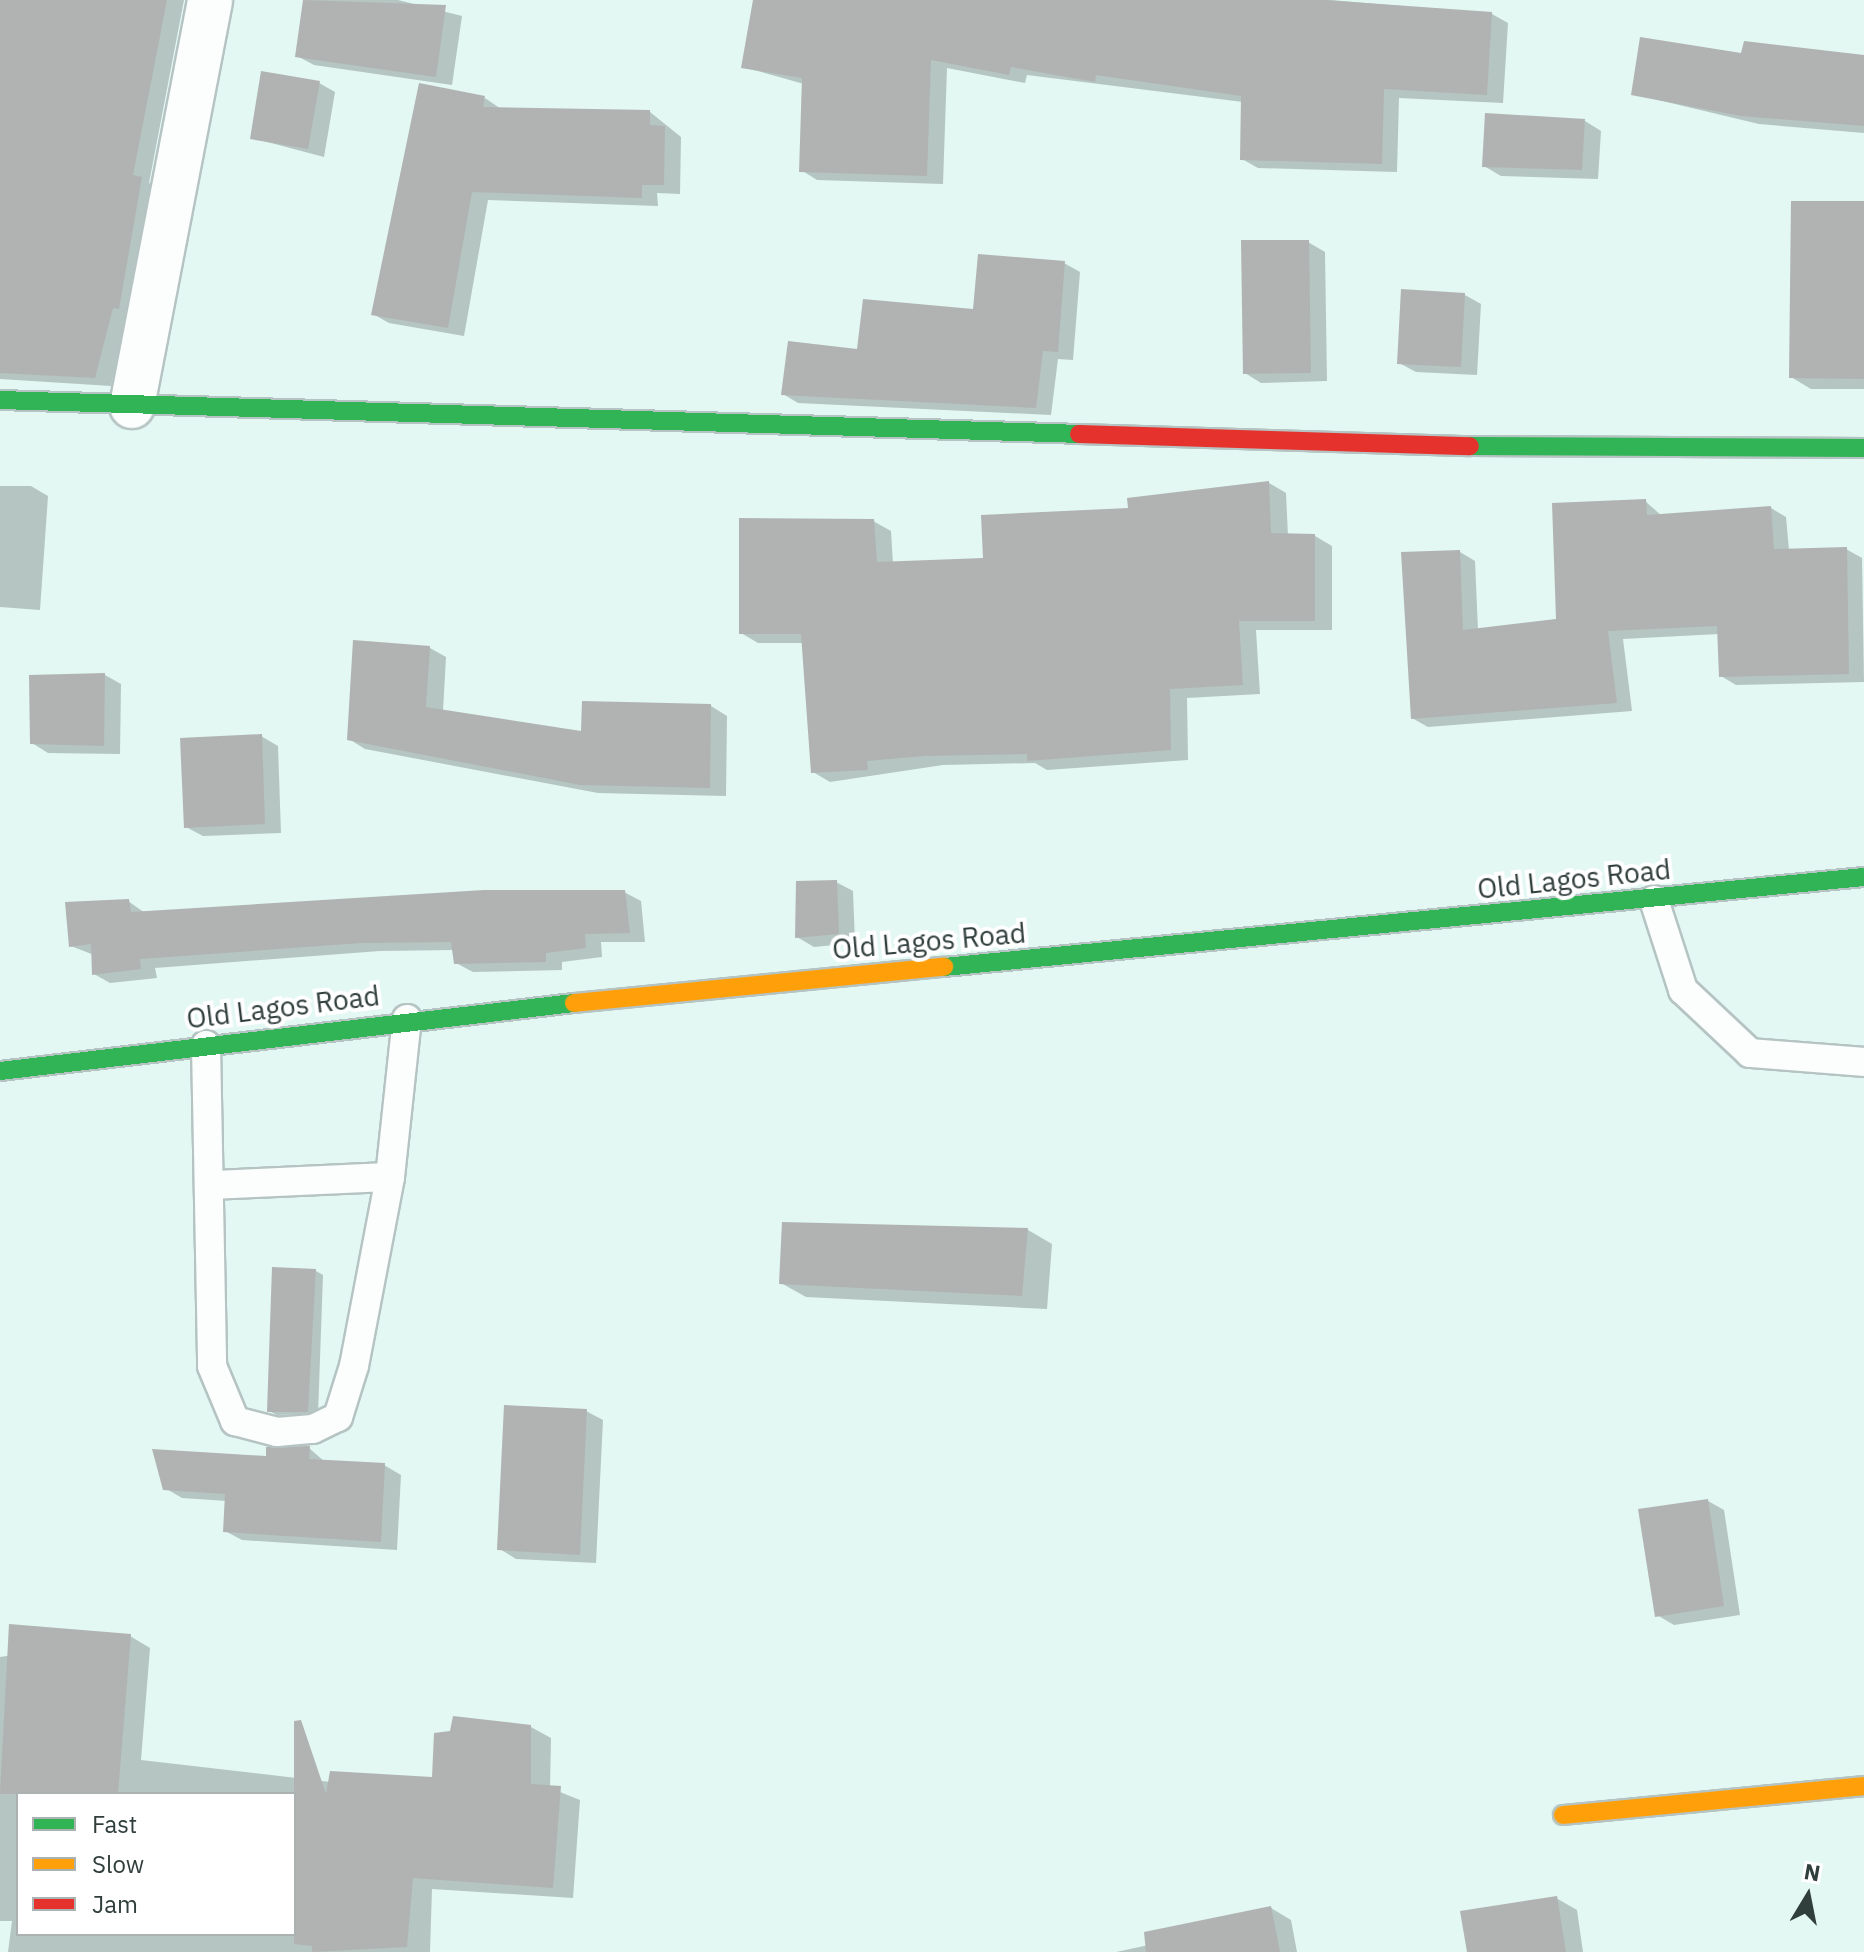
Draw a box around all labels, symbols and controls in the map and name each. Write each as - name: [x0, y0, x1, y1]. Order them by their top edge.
- street label: Old Lagos Road: [1476, 852, 1672, 906]
- street label: Old Lagos Road: [831, 916, 1027, 966]
- street label: Old Lagos Road: [185, 978, 381, 1036]
- legend: [16, 1792, 296, 1936]
- text: Fast: [92, 1808, 137, 1840]
- text: Slow: [92, 1848, 144, 1880]
- north arrow: [1768, 1856, 1848, 1936]
- text: N: [1802, 1856, 1823, 1888]
- text: Jam: [92, 1888, 138, 1920]

